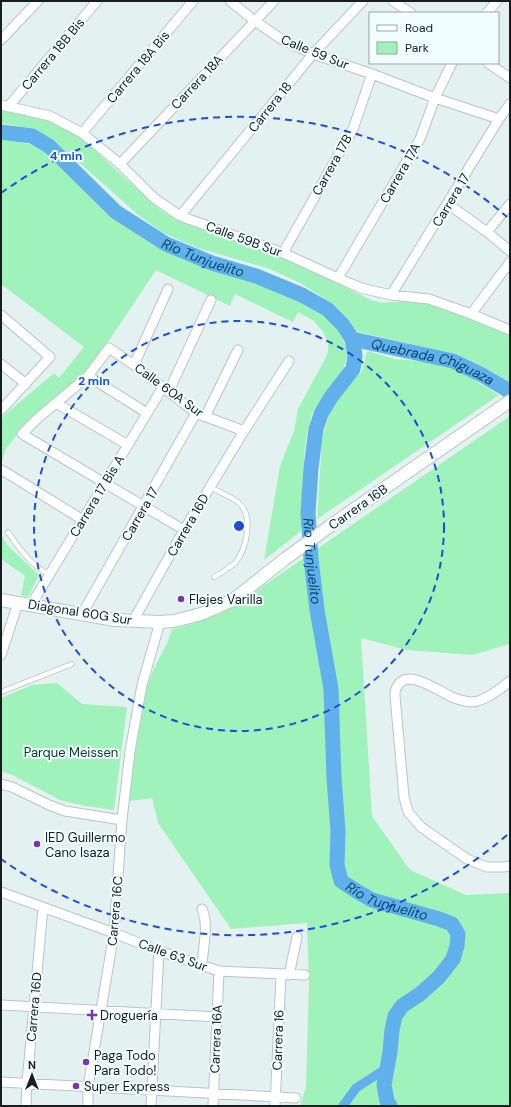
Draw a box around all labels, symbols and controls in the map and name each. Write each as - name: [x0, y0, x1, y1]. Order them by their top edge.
- legend: [369, 12, 499, 64]
- street label: Carrera 18B Bis: [18, 14, 88, 94]
- text: Road: [405, 20, 433, 36]
- street label: Carrera 18A Bis: [103, 27, 173, 107]
- street label: Calle 59 Sur: [278, 31, 352, 73]
- text: Park: [405, 40, 429, 56]
- street label: Carrera 18A: [167, 51, 227, 113]
- street label: Carrera 18: [244, 78, 296, 136]
- street label: Carrera 17B: [308, 131, 356, 199]
- street label: Carrera 17A: [376, 139, 424, 206]
- text: 4 min: [50, 148, 82, 164]
- street label: Carrera 17: [428, 170, 474, 230]
- street label: Calle 59B Sur: [204, 217, 285, 261]
- water label: Río Tunjuelito: [159, 234, 246, 281]
- water label: Quebrada Chiguaza: [369, 334, 498, 389]
- street label: Calle 60A Sur: [131, 359, 207, 421]
- text: 2 min: [78, 373, 110, 389]
- street label: Carrera 17 Bis A: [66, 452, 128, 540]
- street label: Carrera 16B: [325, 480, 391, 534]
- street label: Carrera 17: [118, 484, 162, 544]
- street label: Carrera 16D: [163, 491, 213, 559]
- water label: Río Tunjuelito: [299, 517, 325, 605]
- centre of rings: [232, 519, 246, 533]
- place label: Flejes Varilla: [189, 591, 263, 608]
- marker: Flejes Varilla: [176, 594, 186, 604]
- street label: Diagonal 60G Sur: [27, 595, 133, 629]
- park label: Parque Meissen: [24, 744, 118, 761]
- place label: IED Guillermo Cano Isaza: [45, 829, 126, 861]
- marker: IED Guillermo Cano Isaza: [32, 839, 42, 849]
- street label: Carrera 16C: [103, 875, 127, 947]
- water label: Río Tunjuelito: [342, 878, 430, 924]
- street label: Calle 63 Sur: [136, 935, 210, 975]
- street label: Carrera 16D: [22, 972, 46, 1042]
- street label: Carrera 16A: [206, 1004, 226, 1074]
- place label: Droguería: [100, 1007, 158, 1024]
- street label: Carrera 16: [268, 1009, 288, 1071]
- marker: Droguería: [87, 1010, 97, 1020]
- place label: Paga Todo Para Todo!: [94, 1047, 157, 1079]
- north arrow: [12, 1055, 52, 1095]
- marker: Paga Todo Para Todo!: [81, 1057, 91, 1067]
- text: N: [28, 1058, 36, 1072]
- place label: Super Express: [84, 1078, 170, 1095]
- marker: Super Express: [71, 1081, 81, 1091]

